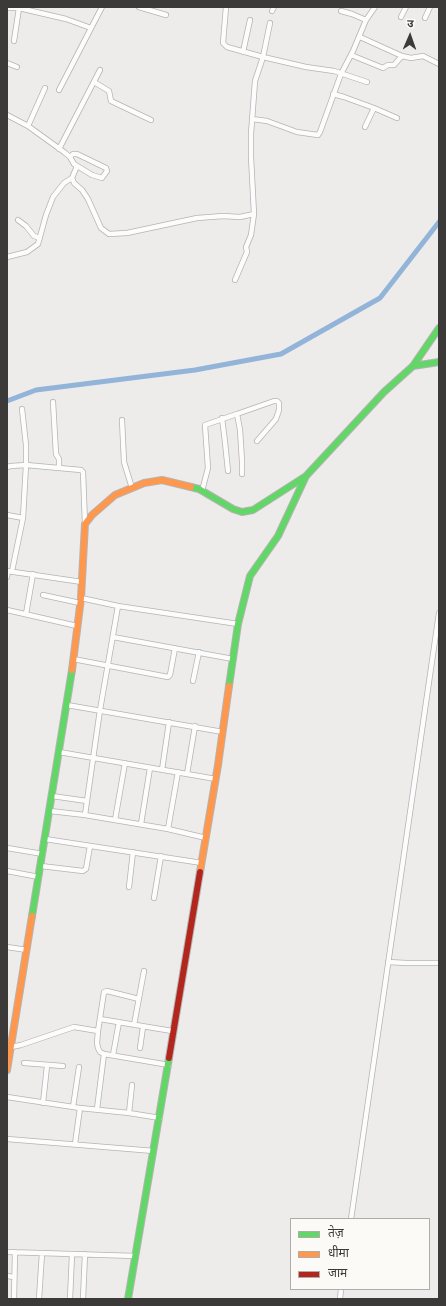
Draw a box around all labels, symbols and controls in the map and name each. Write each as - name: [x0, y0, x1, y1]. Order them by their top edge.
- north arrow: [390, 16, 430, 56]
- text: उ: [407, 17, 414, 30]
- legend: [290, 1218, 430, 1290]
- text: तेज़: [328, 1226, 344, 1240]
- text: धीमा: [328, 1246, 349, 1260]
- text: जाम: [328, 1266, 347, 1280]

